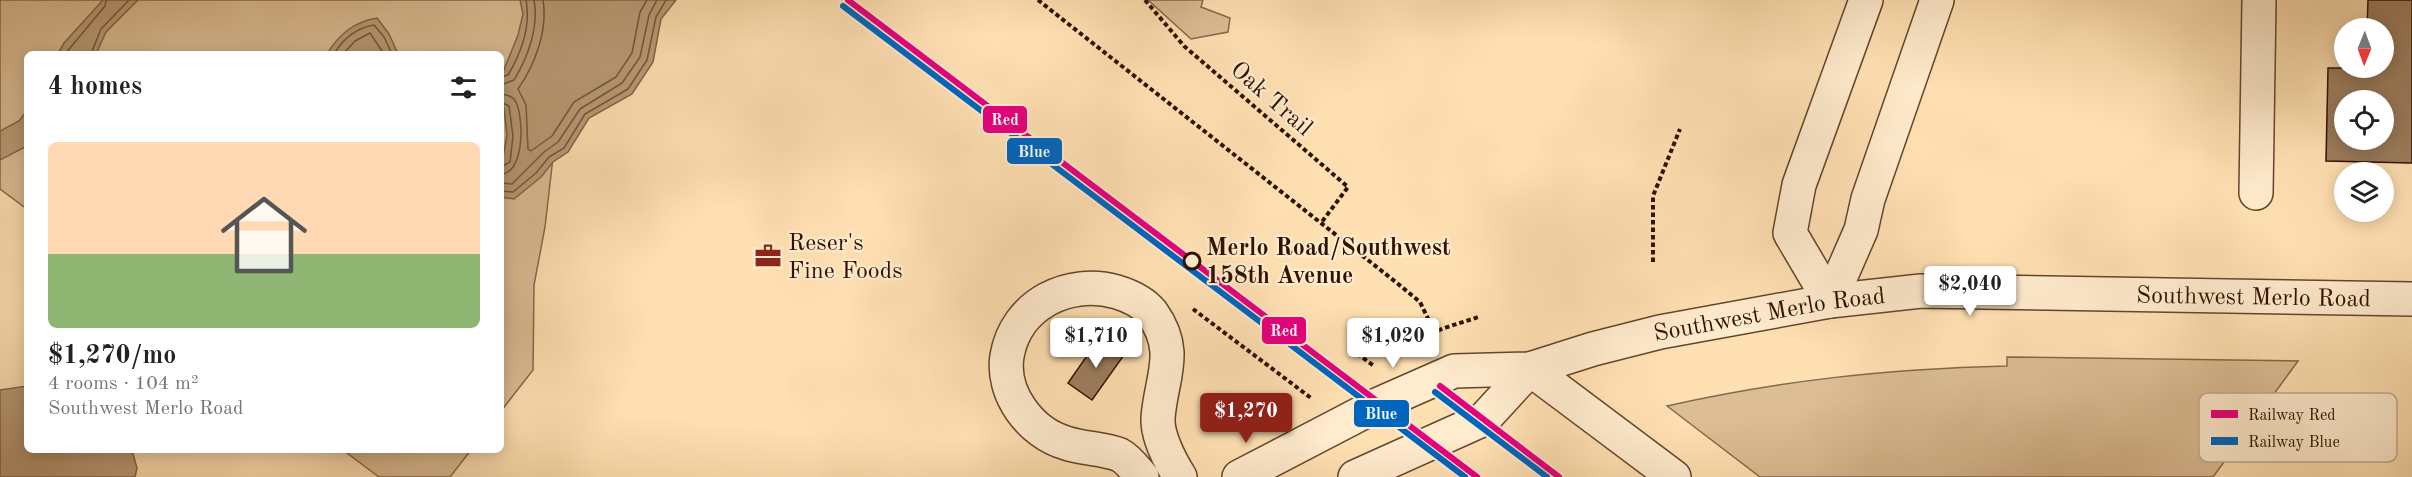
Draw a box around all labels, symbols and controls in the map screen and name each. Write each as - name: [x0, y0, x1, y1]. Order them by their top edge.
- north arrow: [2334, 18, 2394, 78]
- map controls: [2334, 18, 2394, 222]
- street label: Oak Trail: [1225, 58, 1316, 141]
- icon: filters: [447, 71, 480, 104]
- text: 4 homes: [48, 74, 142, 100]
- button: locate: [2334, 90, 2394, 150]
- line badge: Red: [982, 105, 1028, 134]
- text: Red: [991, 113, 1019, 129]
- line badge: Blue: [1006, 137, 1063, 165]
- text: Blue: [1018, 145, 1050, 161]
- button: layers: [2334, 162, 2394, 222]
- icon: home: [210, 181, 318, 289]
- place label: Reser's Fine Foods: [788, 232, 903, 284]
- place label: Merlo Road/Southwest 158th Avenue: [1206, 237, 1451, 289]
- office icon: Reser's Fine Foods: [753, 241, 783, 271]
- marker: Merlo Road/Southwest 158th Avenue: [1183, 252, 1201, 270]
- pin: $2,040: [1921, 266, 2019, 317]
- text: $2,040: [1938, 275, 2002, 295]
- street label: Southwest Merlo Road: [1652, 285, 1887, 347]
- street label: Southwest Merlo Road: [2136, 285, 2371, 312]
- line badge: Red: [1261, 316, 1307, 345]
- pin: $1,710: [1047, 318, 1145, 369]
- pin: $1,020: [1344, 318, 1442, 369]
- text: Red: [1270, 324, 1298, 340]
- text: $1,710: [1064, 327, 1128, 347]
- text: $1,020: [1361, 327, 1425, 347]
- text: $1,270/mo: [48, 343, 176, 369]
- text: 4 rooms · 104 m²: [48, 374, 198, 394]
- pin: $1,270: [1197, 393, 1295, 444]
- legend: [2199, 393, 2397, 462]
- text: Southwest Merlo Road: [48, 399, 244, 419]
- line badge: Blue: [1353, 399, 1410, 428]
- text: $1,270: [1214, 402, 1278, 422]
- text: Blue: [1365, 407, 1397, 423]
- text: Railway Red: [2248, 408, 2336, 424]
- text: Railway Blue: [2248, 435, 2340, 451]

